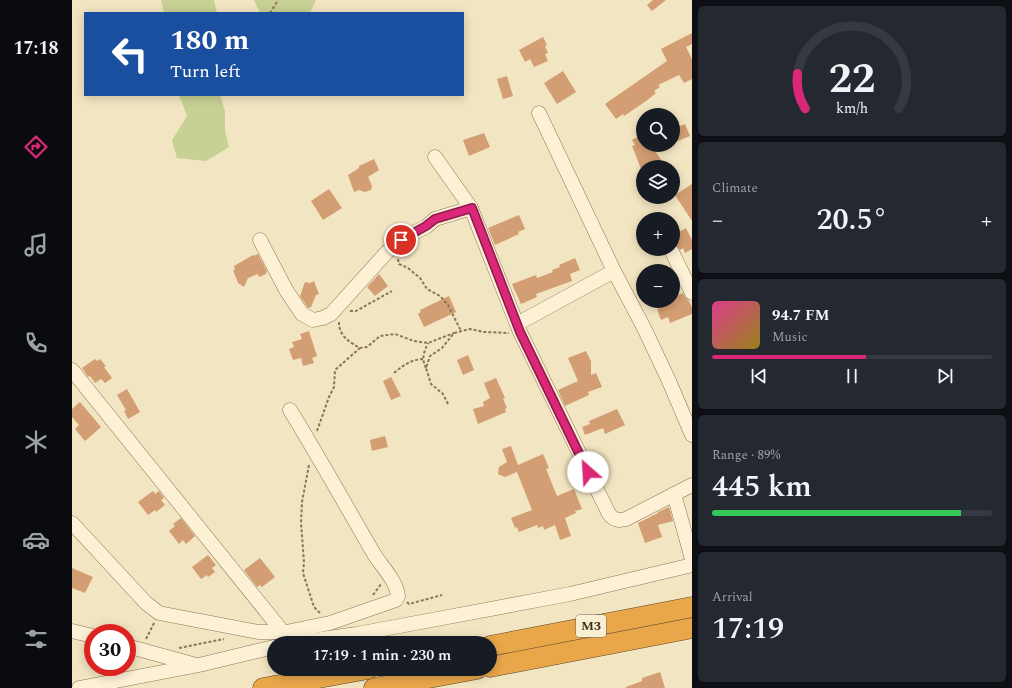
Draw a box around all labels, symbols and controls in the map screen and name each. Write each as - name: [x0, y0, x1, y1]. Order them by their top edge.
- text: 180 m: [170, 19, 249, 62]
- icon: left: [104, 28, 156, 80]
- text: 17:18: [13, 35, 59, 62]
- text: 22: [829, 48, 875, 111]
- text: Turn left: [170, 58, 241, 85]
- text: km/h: [836, 98, 868, 120]
- map controls: [636, 108, 680, 308]
- button: search: [636, 108, 680, 152]
- icon: directions: [22, 133, 50, 161]
- button: layers: [636, 160, 680, 204]
- text: Climate: [712, 178, 758, 198]
- text: 20.5°: [816, 197, 888, 243]
- text: −: [712, 204, 723, 237]
- text: +: [981, 204, 992, 237]
- button: +: [636, 212, 680, 256]
- pin: [384, 223, 418, 257]
- icon: arrive: [390, 229, 412, 251]
- icon: music: [22, 231, 50, 259]
- button: −: [636, 264, 680, 308]
- text: 94.7 FM: [772, 304, 829, 327]
- text: Music: [772, 327, 808, 347]
- icon: phone: [22, 329, 50, 357]
- icon: previous: [748, 365, 770, 387]
- icon: pause: [841, 365, 863, 387]
- icon: next: [934, 365, 956, 387]
- icon: climate: [22, 428, 50, 456]
- text: Range · 89%: [712, 445, 780, 465]
- position arrow: [567, 451, 609, 493]
- text: 445 km: [712, 464, 812, 510]
- icon: car: [22, 526, 50, 554]
- text: Arrival: [712, 587, 753, 607]
- text: 17:19: [712, 606, 784, 652]
- road number: M3: [576, 615, 606, 637]
- speed limit sign: 30: [84, 624, 136, 676]
- icon: filters: [22, 625, 50, 653]
- text: 17:19 · 1 min · 230 m: [313, 644, 451, 667]

